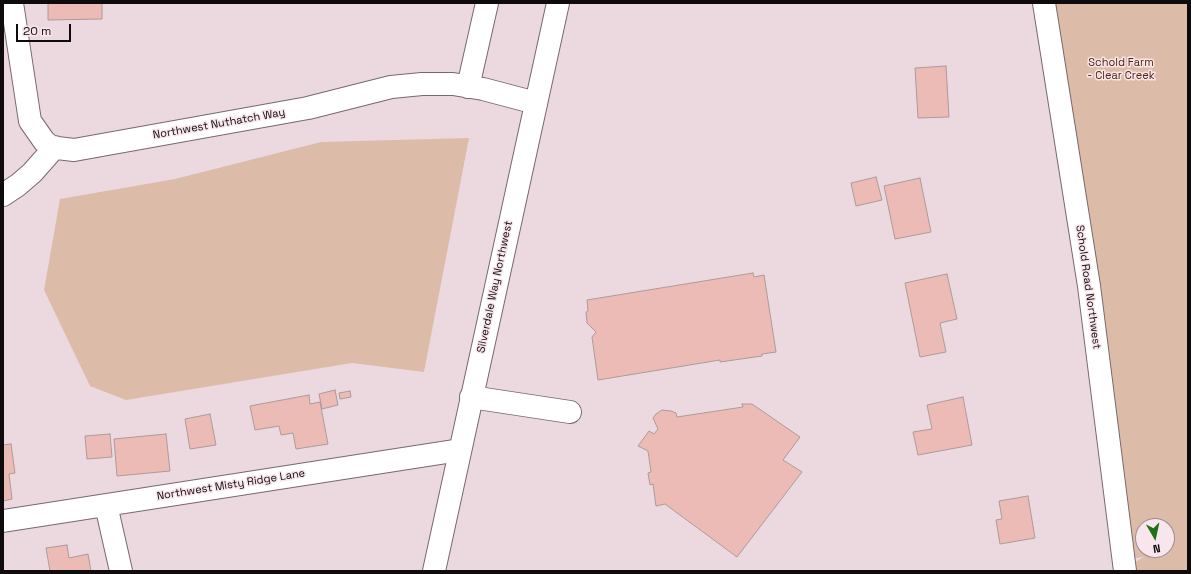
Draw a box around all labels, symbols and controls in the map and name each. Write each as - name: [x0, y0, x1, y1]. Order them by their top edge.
- scale bar: [18, 16, 73, 42]
- text: 20 m: [23, 23, 51, 39]
- park label: Schold Farm - Clear Creek: [1087, 56, 1155, 82]
- street label: Northwest Nuthatch Way: [152, 106, 286, 142]
- street label: Silverdale Way Northwest: [475, 220, 515, 354]
- street label: Schold Road Northwest: [1073, 224, 1103, 350]
- street label: Northwest Misty Ridge Lane: [156, 467, 306, 503]
- north arrow: [1135, 518, 1175, 558]
- text: N: [1152, 541, 1161, 556]

